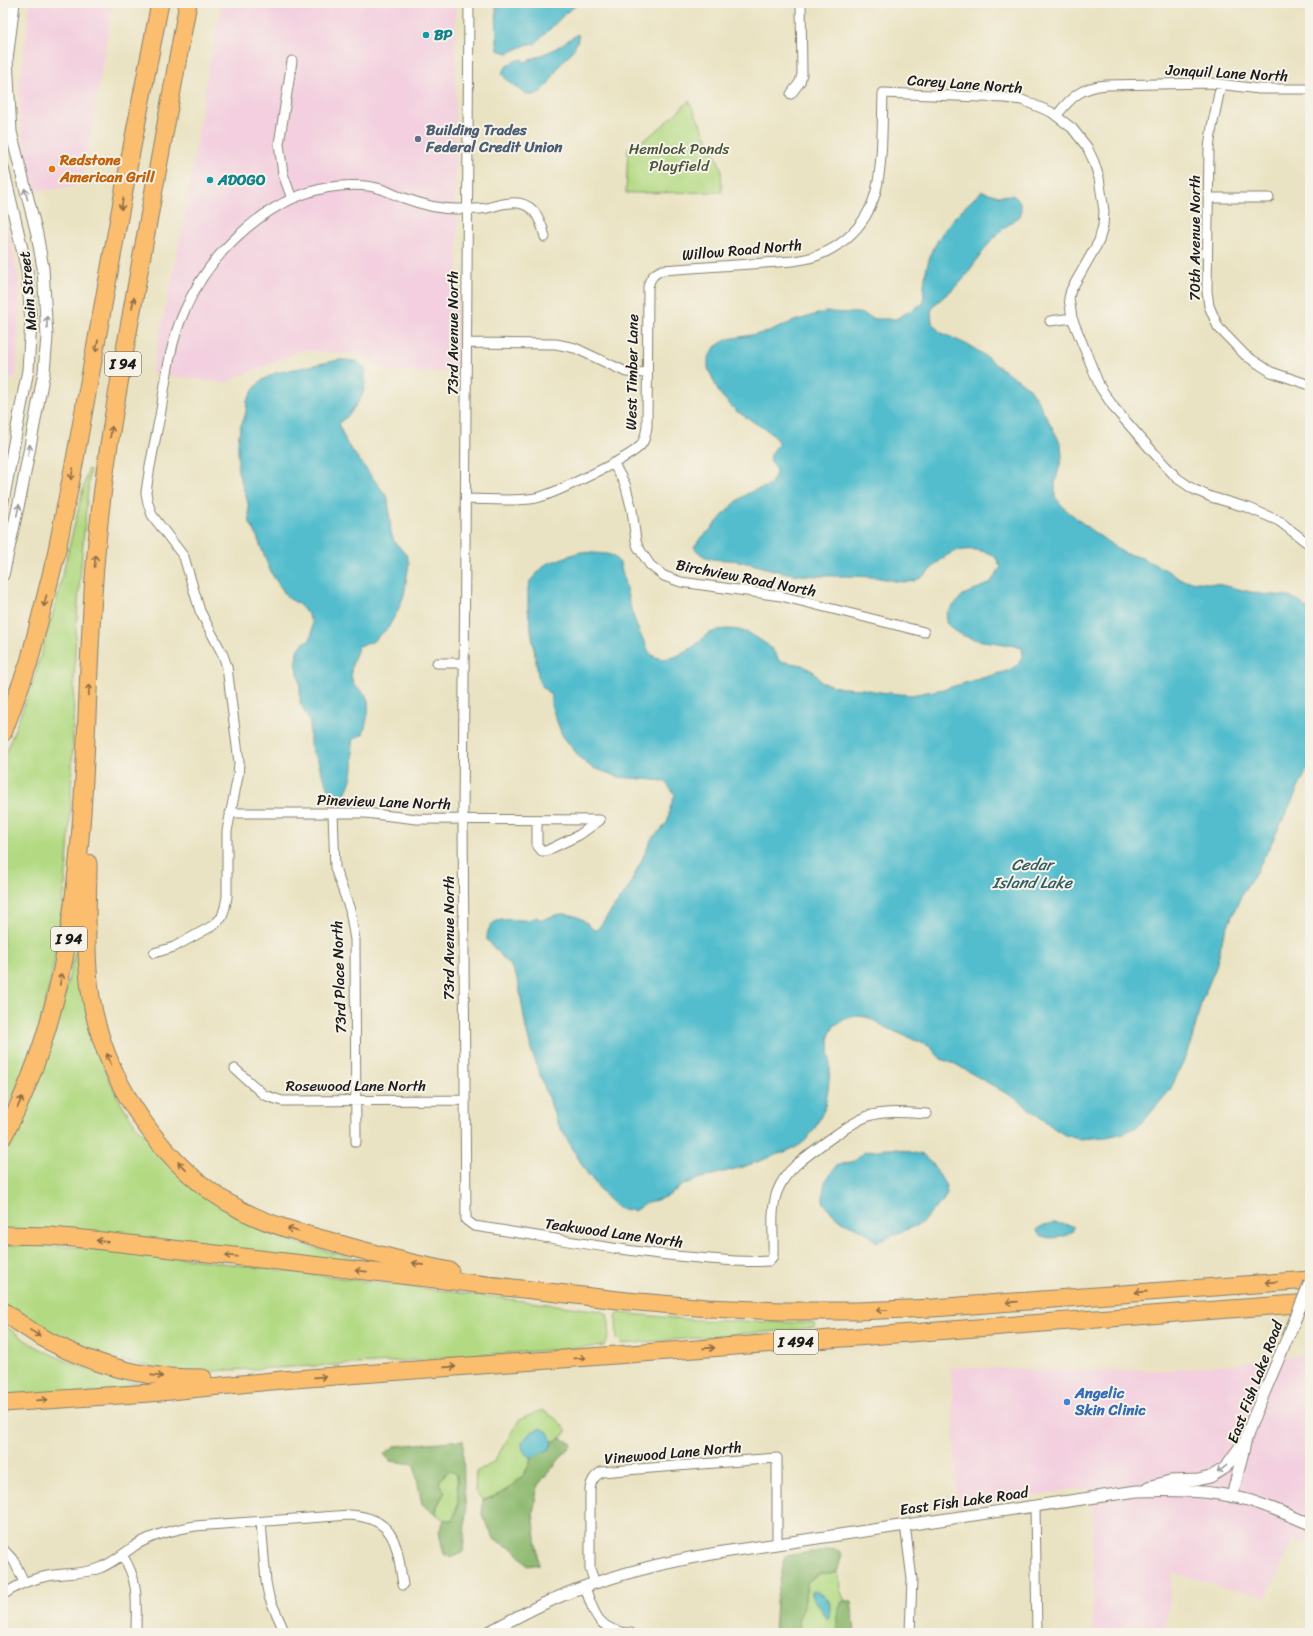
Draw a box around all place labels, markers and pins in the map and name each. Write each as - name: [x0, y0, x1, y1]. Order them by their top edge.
- place label: BP: [434, 22, 452, 48]
- marker: BP: [421, 30, 431, 40]
- place label: Building Trades Federal Credit Union: [425, 117, 563, 160]
- marker: Building Trades Federal Credit Union: [413, 134, 423, 144]
- place label: Redstone American Grill: [59, 147, 155, 190]
- marker: Redstone American Grill: [47, 164, 57, 174]
- place label: ADOGO: [217, 167, 266, 193]
- marker: ADOGO: [205, 175, 215, 185]
- place label: Angelic Skin Clinic: [1074, 1380, 1147, 1423]
- marker: Angelic Skin Clinic: [1062, 1397, 1072, 1407]

